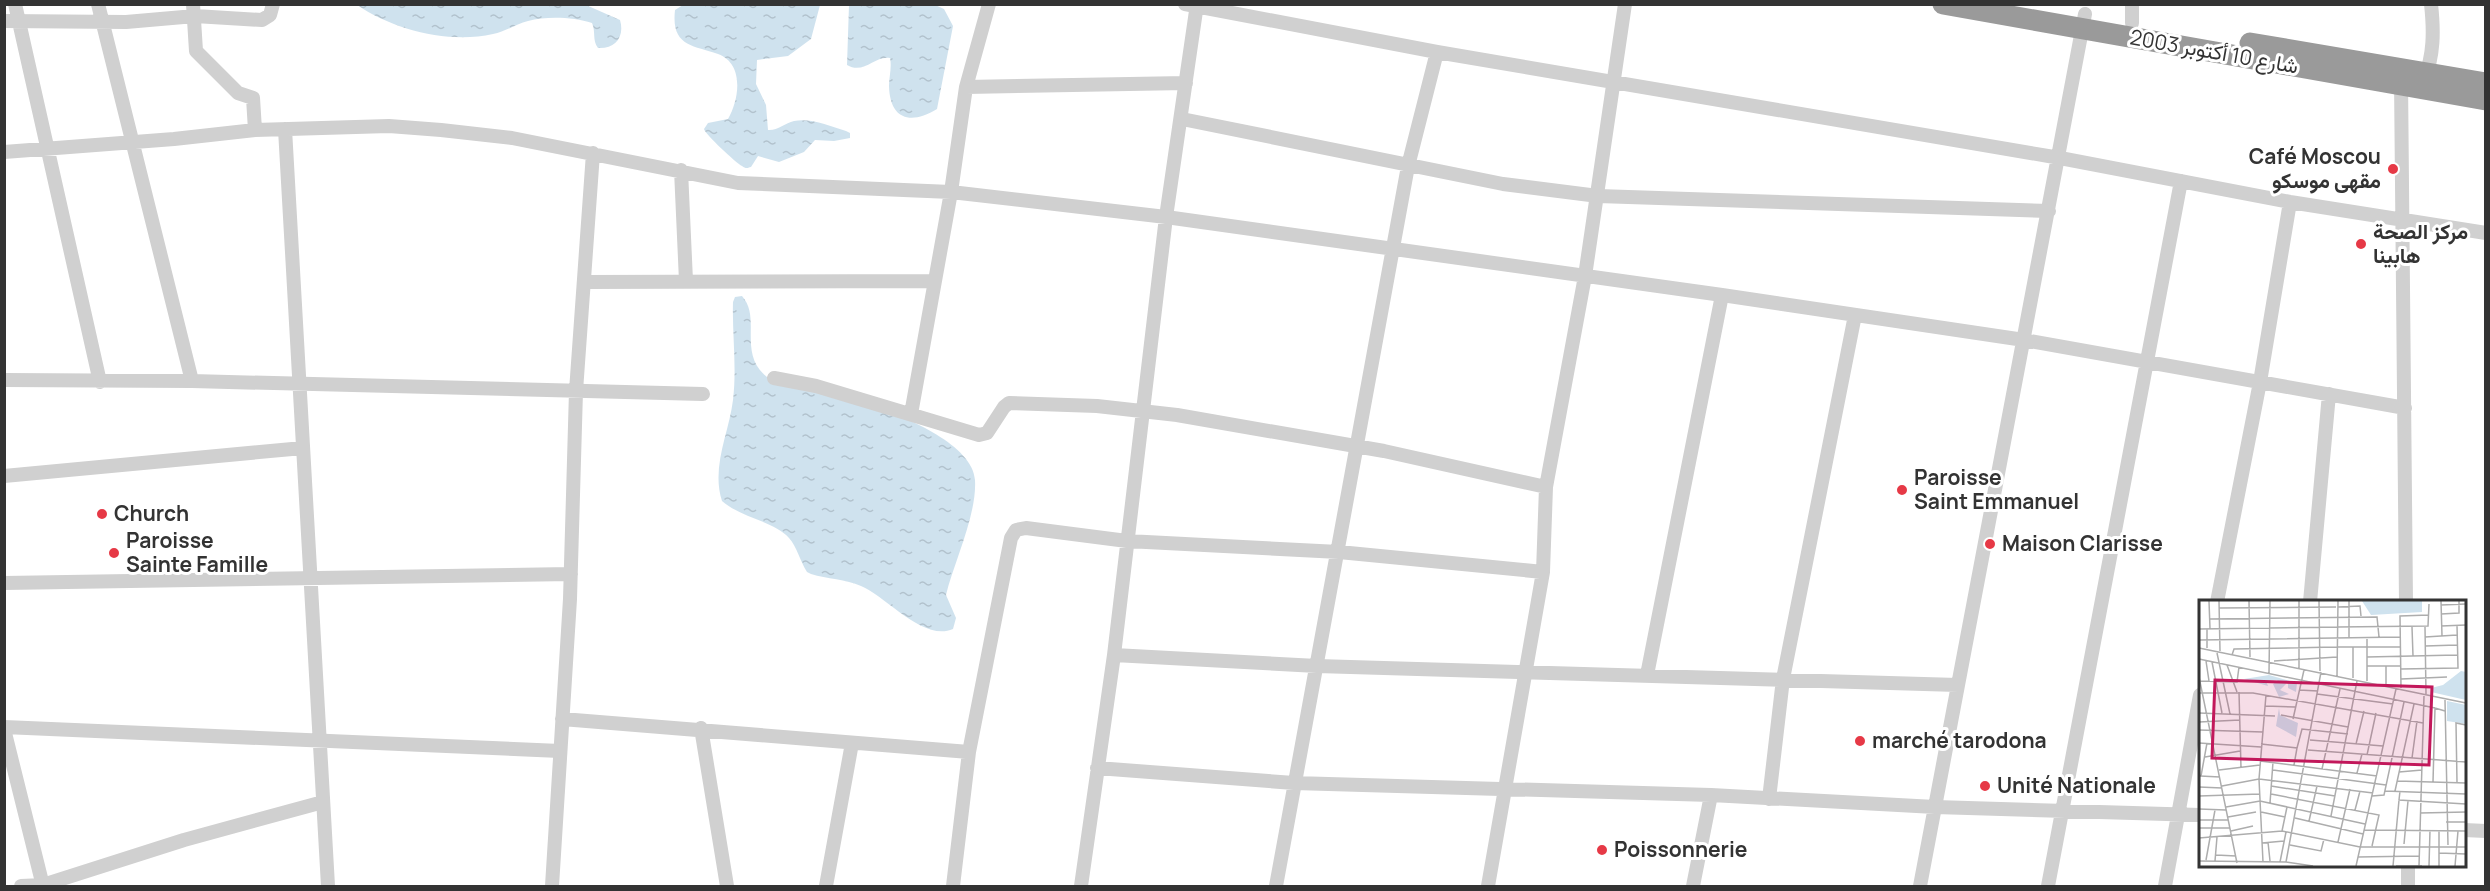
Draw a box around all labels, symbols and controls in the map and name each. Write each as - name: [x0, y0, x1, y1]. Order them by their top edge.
- street label: شارع 10 أكتوبر 2003: [2128, 22, 2301, 81]
- place label: Café Moscou مقهى موسكو: [2249, 142, 2381, 194]
- marker: Café Moscou مقهى موسكو: [2386, 162, 2400, 176]
- place label: مركز الصحة هابينا: [2373, 217, 2468, 269]
- marker: مركز الصحة هابينا: [2354, 237, 2368, 251]
- place label: Paroisse Saint Emmanuel: [1914, 463, 2079, 515]
- marker: Paroisse Saint Emmanuel: [1895, 483, 1909, 497]
- place label: Church: [114, 499, 189, 527]
- marker: Church: [95, 507, 109, 521]
- place label: Paroisse Sainte Famille: [126, 526, 268, 578]
- place label: Maison Clarisse: [2002, 529, 2163, 557]
- marker: Maison Clarisse: [1983, 537, 1997, 551]
- marker: Paroisse Sainte Famille: [107, 546, 121, 560]
- inset map: [2199, 600, 2466, 867]
- place label: marché tarodona: [1872, 726, 2047, 754]
- marker: marché tarodona: [1853, 734, 1867, 748]
- place label: Unité Nationale: [1997, 771, 2156, 799]
- marker: Unité Nationale: [1978, 779, 1992, 793]
- place label: Poissonnerie: [1614, 835, 1747, 863]
- marker: Poissonnerie: [1595, 843, 1609, 857]

